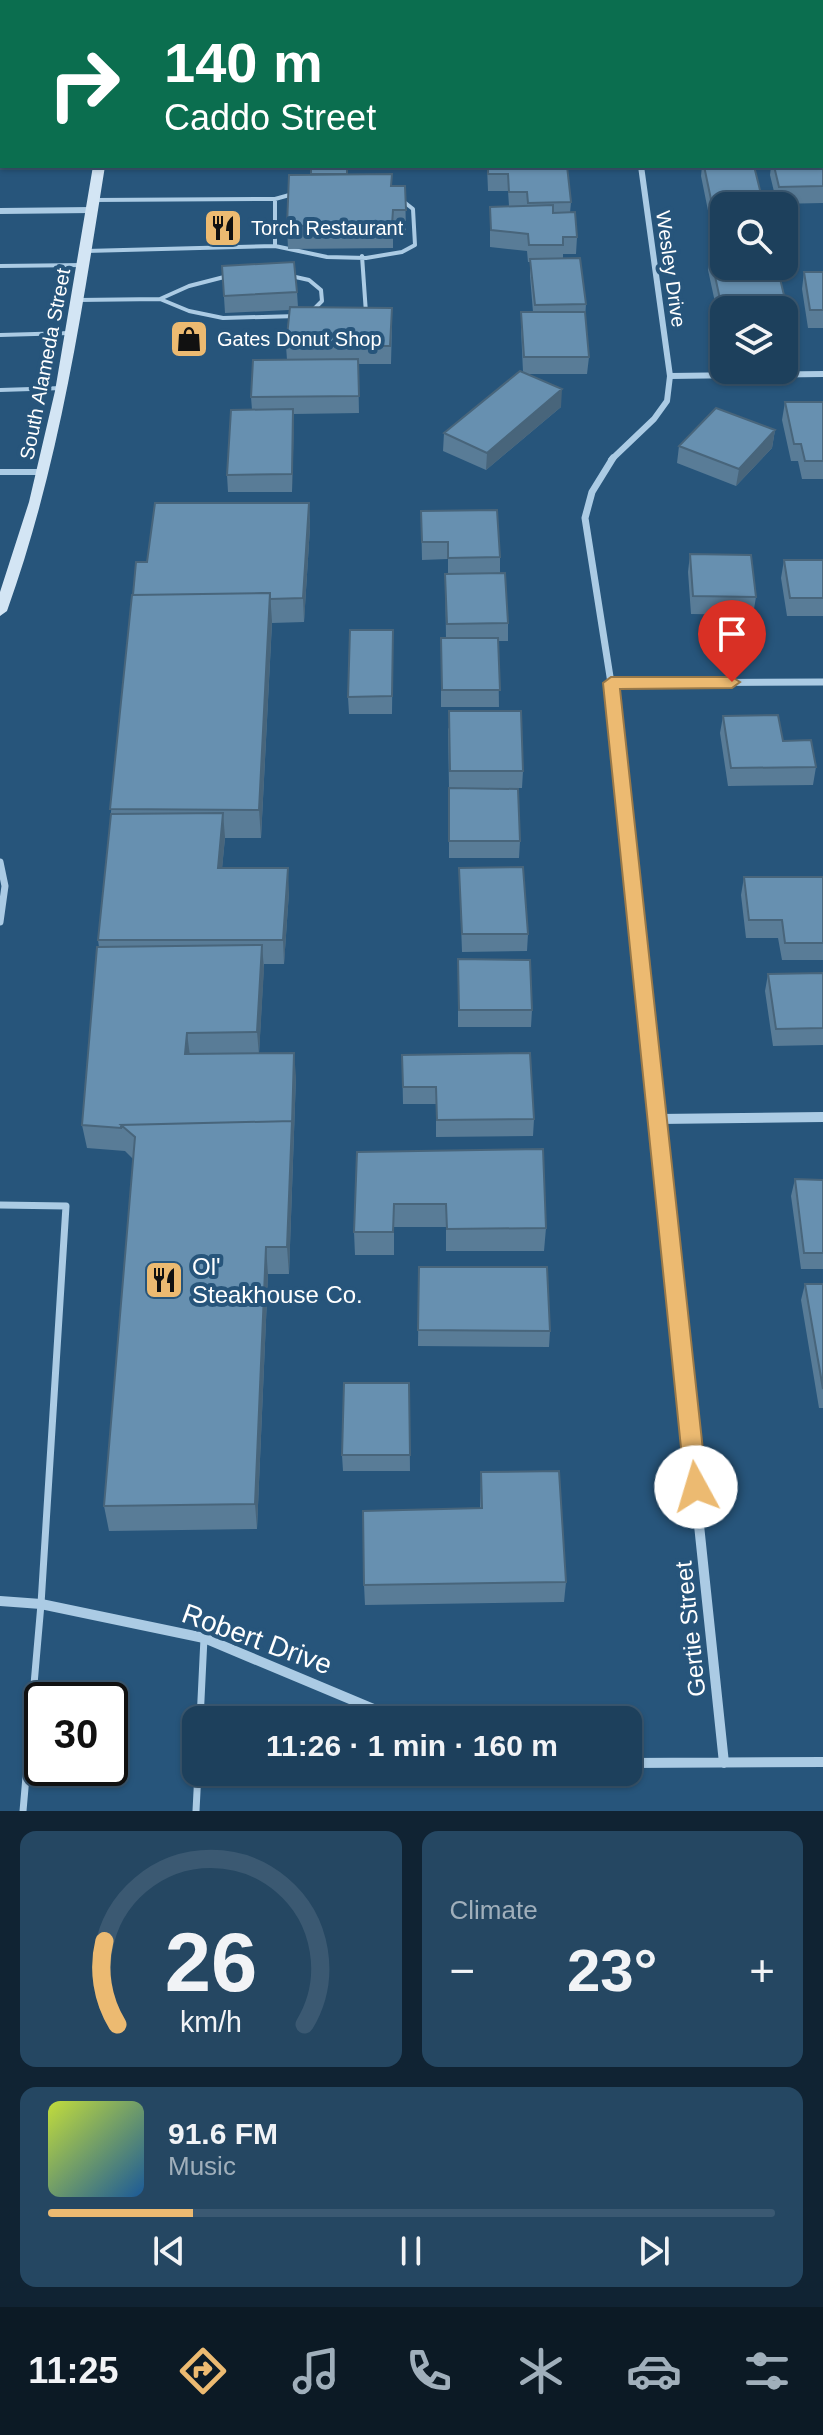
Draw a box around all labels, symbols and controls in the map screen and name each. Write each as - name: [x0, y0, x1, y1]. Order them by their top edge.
- text: 140 m: [164, 31, 323, 94]
- icon: right: [32, 32, 136, 136]
- text: Caddo Street: [164, 97, 376, 138]
- map controls: [710, 192, 798, 384]
- button: search: [710, 192, 798, 280]
- restaurant icon: Torch Restaurant: [202, 207, 244, 249]
- street label: Wesley Drive: [652, 209, 690, 329]
- place label: Torch Restaurant: [251, 217, 404, 239]
- street label: South Alameda Street: [16, 266, 74, 462]
- button: layers: [710, 296, 798, 384]
- shop icon: Gates Donut Shop: [168, 318, 210, 360]
- place label: Gates Donut Shop: [217, 328, 382, 350]
- pin: [698, 600, 766, 682]
- icon: arrive: [710, 612, 754, 656]
- place label: Ol' Steakhouse Co.: [192, 1253, 363, 1308]
- restaurant icon: Ol' Steakhouse Co.: [143, 1259, 185, 1301]
- position arrow: [654, 1445, 738, 1529]
- street label: Gertie Street: [669, 1560, 711, 1698]
- street label: Robert Drive: [178, 1598, 336, 1680]
- speed limit sign: 30: [24, 1682, 128, 1786]
- text: 11:26 · 1 min · 160 m: [266, 1729, 558, 1762]
- text: Climate: [450, 1895, 538, 1925]
- text: 26: [164, 1916, 257, 2009]
- text: 23°: [567, 1937, 658, 2004]
- text: −: [450, 1946, 475, 1995]
- text: +: [749, 1946, 775, 1995]
- text: km/h: [180, 2006, 242, 2038]
- text: 91.6 FM: [168, 2117, 278, 2150]
- text: Music: [168, 2151, 236, 2181]
- icon: previous: [147, 2229, 191, 2273]
- icon: pause: [389, 2229, 433, 2273]
- icon: next: [632, 2229, 676, 2273]
- icon: directions: [175, 2343, 231, 2399]
- icon: music: [288, 2343, 344, 2399]
- icon: phone: [401, 2343, 457, 2399]
- icon: climate: [513, 2343, 569, 2399]
- icon: car: [626, 2343, 682, 2399]
- icon: filters: [739, 2343, 795, 2399]
- text: 11:25: [28, 2350, 118, 2391]

